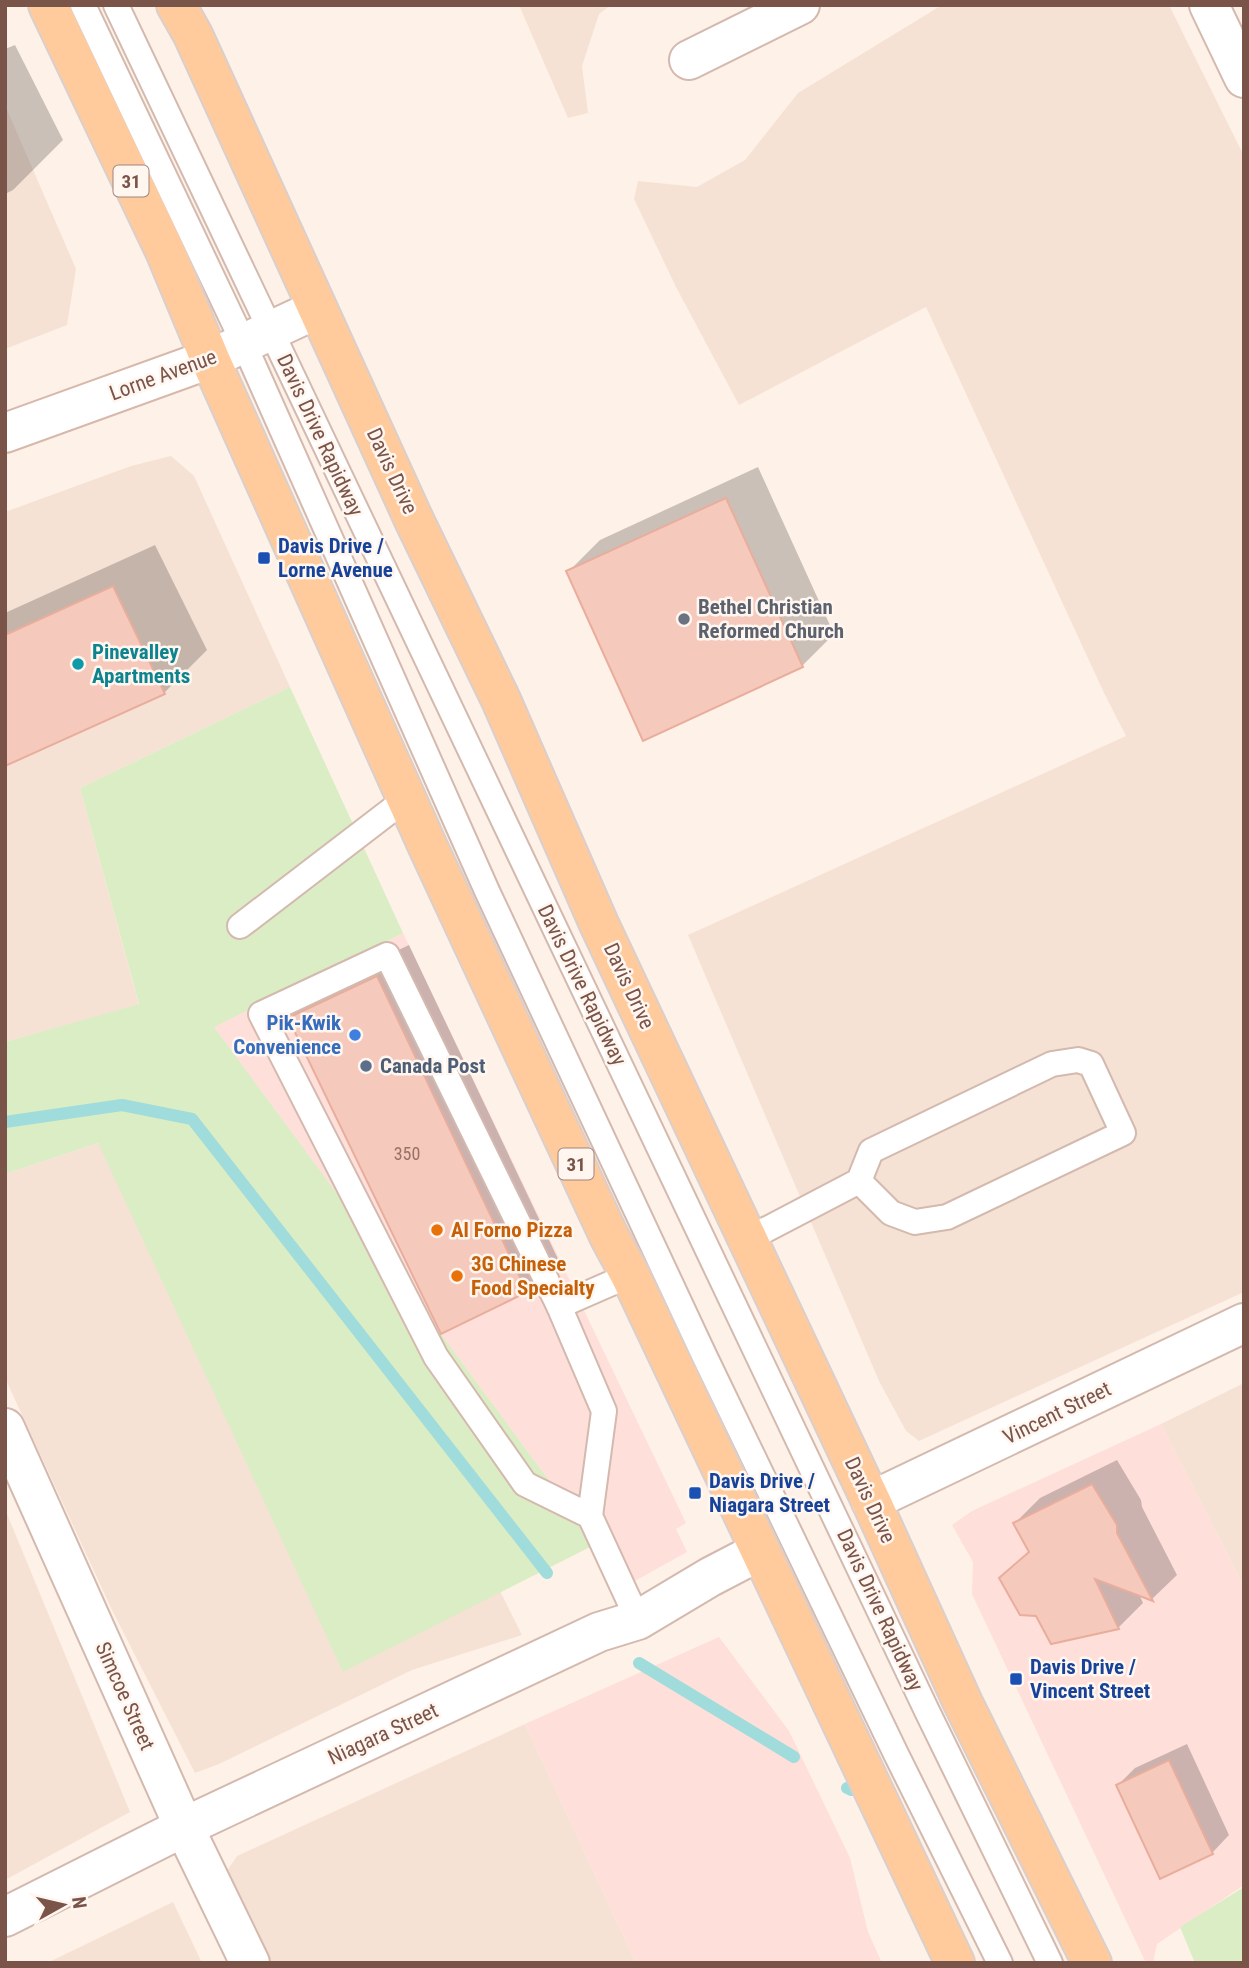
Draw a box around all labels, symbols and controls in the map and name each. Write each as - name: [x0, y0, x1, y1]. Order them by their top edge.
- road number: 31: [114, 166, 148, 196]
- street label: Lorne Avenue: [106, 344, 220, 405]
- street label: Davis Drive Rapidway: [272, 350, 368, 520]
- street label: Davis Drive: [362, 424, 422, 518]
- place label: Davis Drive / Lorne Avenue: [278, 534, 393, 582]
- marker: Davis Drive / Lorne Avenue: [256, 550, 272, 566]
- place label: Bethel Christian Reformed Church: [698, 595, 844, 643]
- marker: Bethel Christian Reformed Church: [676, 611, 692, 627]
- place label: Pinevalley Apartments: [92, 640, 190, 688]
- marker: Pinevalley Apartments: [70, 656, 86, 672]
- street label: Davis Drive Rapidway: [532, 900, 632, 1070]
- street label: Davis Drive: [598, 939, 660, 1033]
- place label: Pik-Kwik Convenience: [233, 1011, 342, 1059]
- marker: Pik-Kwik Convenience: [347, 1027, 363, 1043]
- place label: Canada Post: [380, 1054, 485, 1078]
- marker: Canada Post: [358, 1058, 374, 1074]
- house number: 350: [394, 1143, 420, 1164]
- road number: 31: [558, 1148, 594, 1180]
- place label: Al Forno Pizza: [451, 1218, 573, 1242]
- marker: Al Forno Pizza: [429, 1222, 445, 1238]
- place label: 3G Chinese Food Specialty: [471, 1252, 595, 1300]
- marker: 3G Chinese Food Specialty: [449, 1268, 465, 1284]
- street label: Vincent Street: [999, 1377, 1115, 1449]
- street label: Davis Drive: [840, 1453, 900, 1547]
- place label: Davis Drive / Niagara Street: [709, 1469, 830, 1517]
- marker: Davis Drive / Niagara Street: [687, 1485, 703, 1501]
- street label: Davis Drive Rapidway: [832, 1525, 928, 1695]
- street label: Simcoe Street: [91, 1638, 159, 1754]
- place label: Davis Drive / Vincent Street: [1030, 1655, 1150, 1703]
- marker: Davis Drive / Vincent Street: [1008, 1671, 1024, 1687]
- street label: Niagara Street: [324, 1698, 442, 1770]
- north arrow: [28, 1870, 98, 1940]
- text: N: [67, 1895, 92, 1910]

